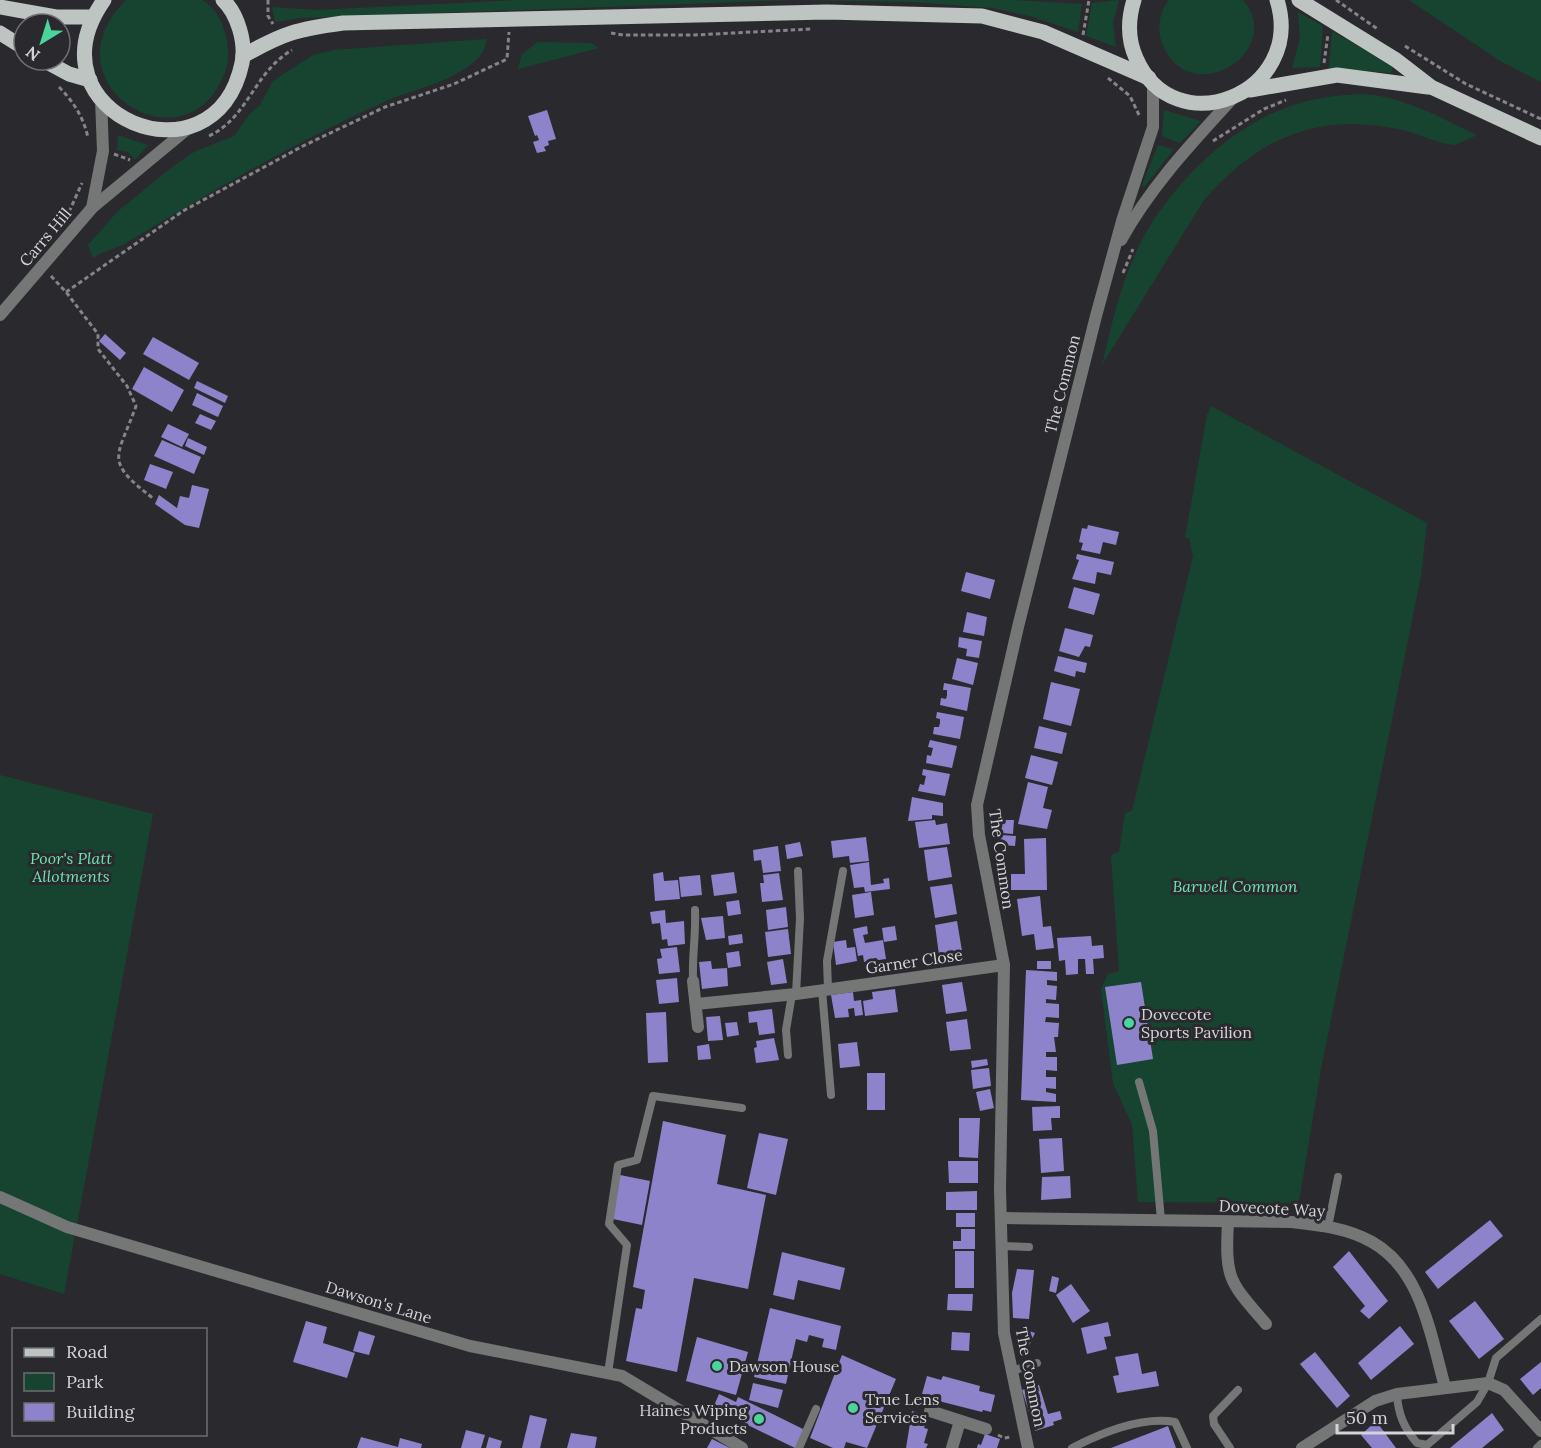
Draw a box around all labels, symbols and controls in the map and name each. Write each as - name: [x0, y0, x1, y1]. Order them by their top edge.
- north arrow: [12, 12, 72, 72]
- text: N: [22, 42, 44, 66]
- street label: Carrs Hill: [15, 204, 75, 270]
- street label: The Common: [1040, 332, 1084, 435]
- street label: The Common: [985, 808, 1019, 911]
- park label: Poor's Platt Allotments: [30, 848, 112, 886]
- park label: Barwell Common: [1172, 876, 1298, 896]
- street label: Garner Close: [864, 944, 964, 978]
- place label: Dovecote Sports Pavilion: [1141, 1004, 1252, 1042]
- marker: Dovecote Sports Pavilion: [1122, 1016, 1136, 1030]
- street label: Dovecote Way: [1218, 1195, 1326, 1221]
- street label: Dawson's Lane: [323, 1276, 435, 1328]
- street label: The Common: [1012, 1326, 1050, 1429]
- legend: [12, 1328, 207, 1436]
- text: Road: [66, 1340, 108, 1363]
- place label: Dawson House: [729, 1356, 840, 1376]
- marker: Dawson House: [710, 1359, 724, 1373]
- text: Park: [66, 1370, 104, 1393]
- place label: True Lens Services: [865, 1389, 939, 1427]
- scale bar: [1337, 1397, 1452, 1435]
- text: Building: [66, 1400, 136, 1423]
- place label: Haines Wiping Products: [639, 1400, 748, 1438]
- marker: True Lens Services: [846, 1401, 860, 1415]
- text: 50 m: [1346, 1406, 1388, 1429]
- marker: Haines Wiping Products: [752, 1412, 766, 1426]

